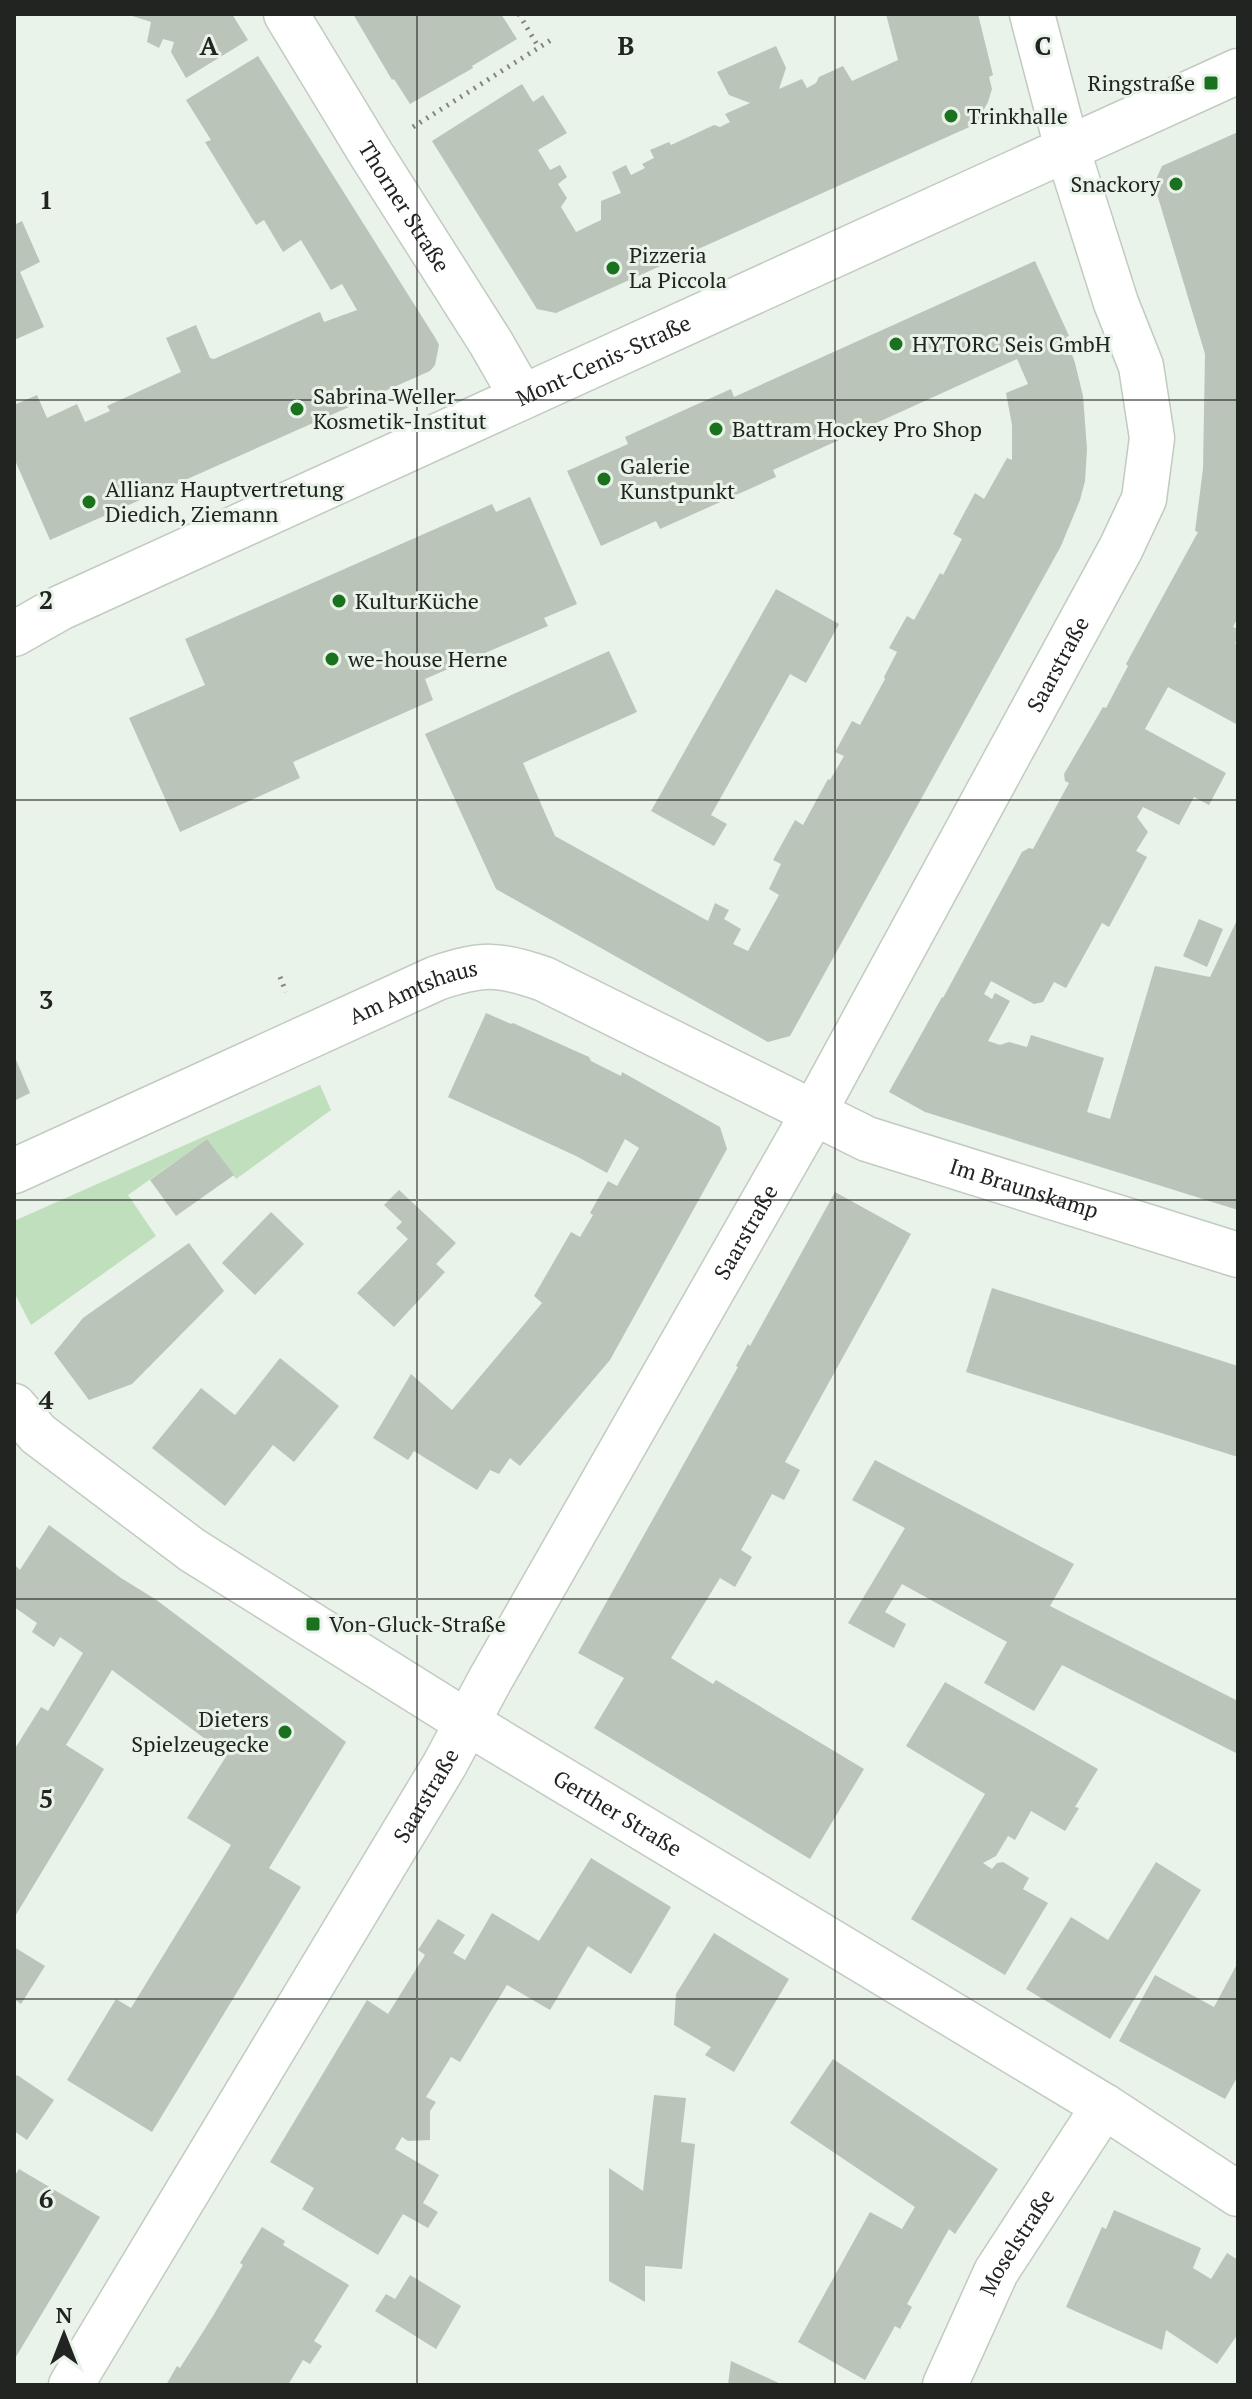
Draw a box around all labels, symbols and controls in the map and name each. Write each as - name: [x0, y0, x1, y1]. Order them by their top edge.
- text: A: [200, 28, 219, 62]
- text: B: [618, 28, 634, 62]
- text: C: [1035, 28, 1051, 62]
- place label: Ringstraße: [1087, 68, 1195, 97]
- marker: Ringstraße: [1202, 74, 1220, 92]
- place label: Trinkhalle: [967, 101, 1068, 130]
- marker: Trinkhalle: [942, 107, 960, 125]
- street label: Thorner Straße: [352, 135, 457, 277]
- place label: Snackory: [1071, 169, 1161, 198]
- marker: Snackory: [1167, 175, 1185, 193]
- text: 1: [39, 182, 53, 216]
- place label: Pizzeria La Piccola: [629, 240, 727, 294]
- marker: Pizzeria La Piccola: [604, 259, 622, 277]
- street label: Mont-Cenis-Straße: [511, 307, 695, 412]
- place label: HYTORC Seis GmbH: [912, 329, 1111, 358]
- marker: HYTORC Seis GmbH: [887, 335, 905, 353]
- place label: Sabrina Weller Kosmetik-Institut: [313, 381, 487, 435]
- marker: Sabrina Weller Kosmetik-Institut: [288, 400, 306, 418]
- place label: Battram Hockey Pro Shop: [732, 414, 982, 443]
- marker: Battram Hockey Pro Shop: [707, 420, 725, 438]
- place label: Galerie Kunstpunkt: [620, 451, 735, 505]
- marker: Galerie Kunstpunkt: [595, 470, 613, 488]
- place label: Allianz Hauptvertretung Diedich, Ziemann: [105, 474, 344, 528]
- marker: Allianz Hauptvertretung Diedich, Ziemann: [80, 493, 98, 511]
- text: 2: [39, 582, 53, 616]
- place label: KulturKüche: [355, 586, 479, 615]
- marker: KulturKüche: [330, 592, 348, 610]
- street label: Saarstraße: [1020, 611, 1095, 717]
- place label: we-house Herne: [347, 644, 507, 673]
- marker: we-house Herne: [323, 650, 341, 668]
- street label: Am Amtshaus: [344, 953, 480, 1030]
- text: 3: [39, 982, 53, 1016]
- street label: Im Braunskamp: [946, 1151, 1102, 1225]
- street label: Saarstraße: [707, 1179, 784, 1285]
- text: 4: [39, 1382, 54, 1416]
- place label: Von-Gluck-Straße: [329, 1609, 506, 1638]
- marker: Von-Gluck-Straße: [304, 1615, 322, 1633]
- place label: Dieters Spielzeugecke: [131, 1704, 269, 1758]
- marker: Dieters Spielzeugecke: [276, 1723, 294, 1741]
- street label: Saarstraße: [386, 1743, 465, 1848]
- street label: Gerther Straße: [548, 1763, 688, 1863]
- text: 5: [39, 1781, 53, 1815]
- text: 6: [39, 2181, 53, 2215]
- street label: Moselstraße: [972, 2183, 1060, 2300]
- north arrow: [24, 2295, 104, 2375]
- text: N: [56, 2300, 73, 2329]

